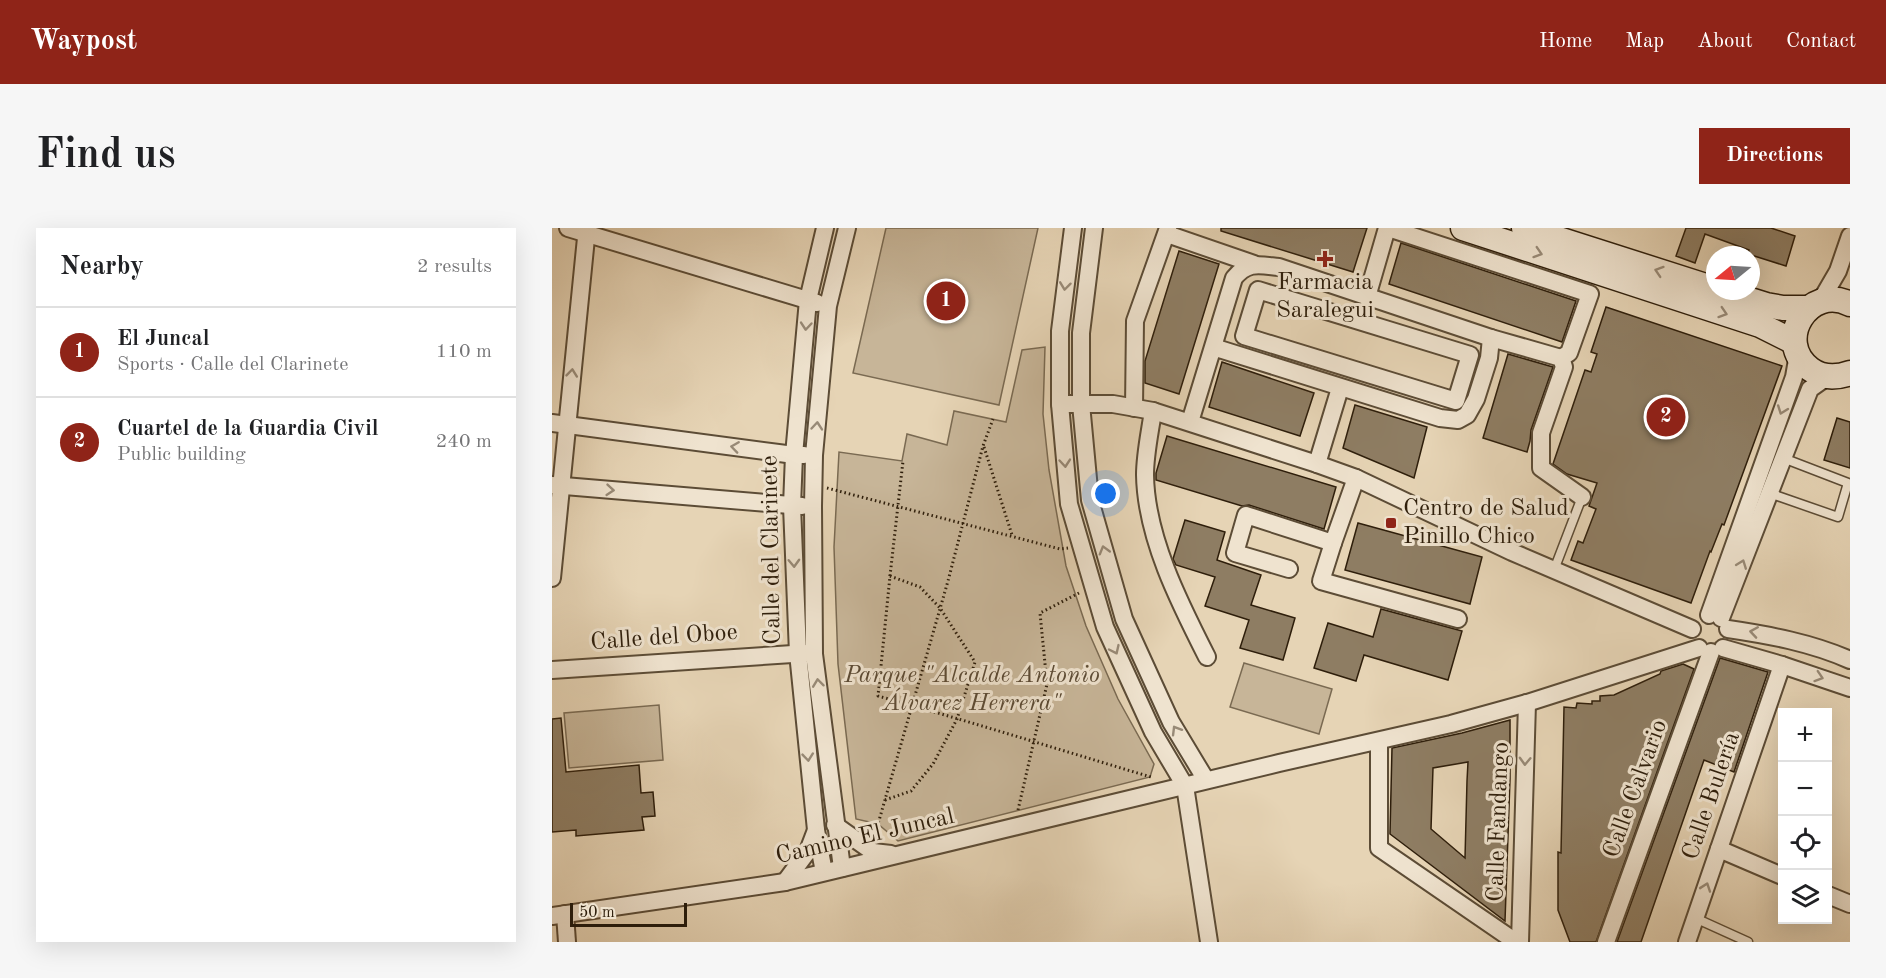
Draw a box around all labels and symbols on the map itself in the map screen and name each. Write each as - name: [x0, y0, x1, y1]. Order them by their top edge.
- one-way arrow: [1532, 245, 1543, 258]
- north arrow: [1706, 246, 1760, 300]
- marker: Farmacia Saralegui: [1318, 252, 1332, 266]
- one-way arrow: [1654, 266, 1665, 278]
- place label: Farmacia Saralegui: [1276, 271, 1374, 323]
- pin: 1: [926, 278, 966, 324]
- one-way arrow: [1059, 281, 1072, 291]
- one-way arrow: [1718, 306, 1728, 319]
- one-way arrow: [800, 322, 813, 331]
- one-way arrow: [565, 369, 577, 378]
- pin: 2: [1646, 394, 1686, 440]
- one-way arrow: [1777, 405, 1790, 415]
- one-way arrow: [810, 421, 823, 430]
- one-way arrow: [731, 442, 740, 454]
- street label: Calle del Clarinete: [758, 455, 786, 645]
- one-way arrow: [1058, 458, 1071, 467]
- your location: [1091, 479, 1120, 508]
- one-way arrow: [606, 483, 615, 496]
- place label: Centro de Salud Pinillo Chico: [1403, 497, 1569, 549]
- marker: Centro de Salud Pinillo Chico: [1384, 516, 1398, 530]
- one-way arrow: [1099, 545, 1111, 556]
- one-way arrow: [788, 558, 801, 567]
- one-way arrow: [1735, 559, 1747, 570]
- street label: Calle del Oboe: [590, 621, 738, 655]
- one-way arrow: [1749, 627, 1758, 639]
- one-way arrow: [1108, 644, 1120, 655]
- park label: Parque "Alcalde Antonio Álvarez Herrera": [843, 664, 1100, 716]
- one-way arrow: [1813, 669, 1824, 682]
- one-way arrow: [812, 679, 825, 688]
- street label: Calle Calvario: [1600, 717, 1672, 861]
- one-way arrow: [1172, 726, 1184, 736]
- street label: Calle Bulería: [1679, 729, 1745, 863]
- street label: Calle Fandango: [1484, 741, 1514, 903]
- one-way arrow: [802, 753, 814, 762]
- one-way arrow: [1519, 757, 1531, 766]
- street label: Camino El Juncal: [773, 805, 957, 869]
- one-way arrow: [1699, 882, 1712, 893]
- scale bar: [570, 900, 687, 928]

